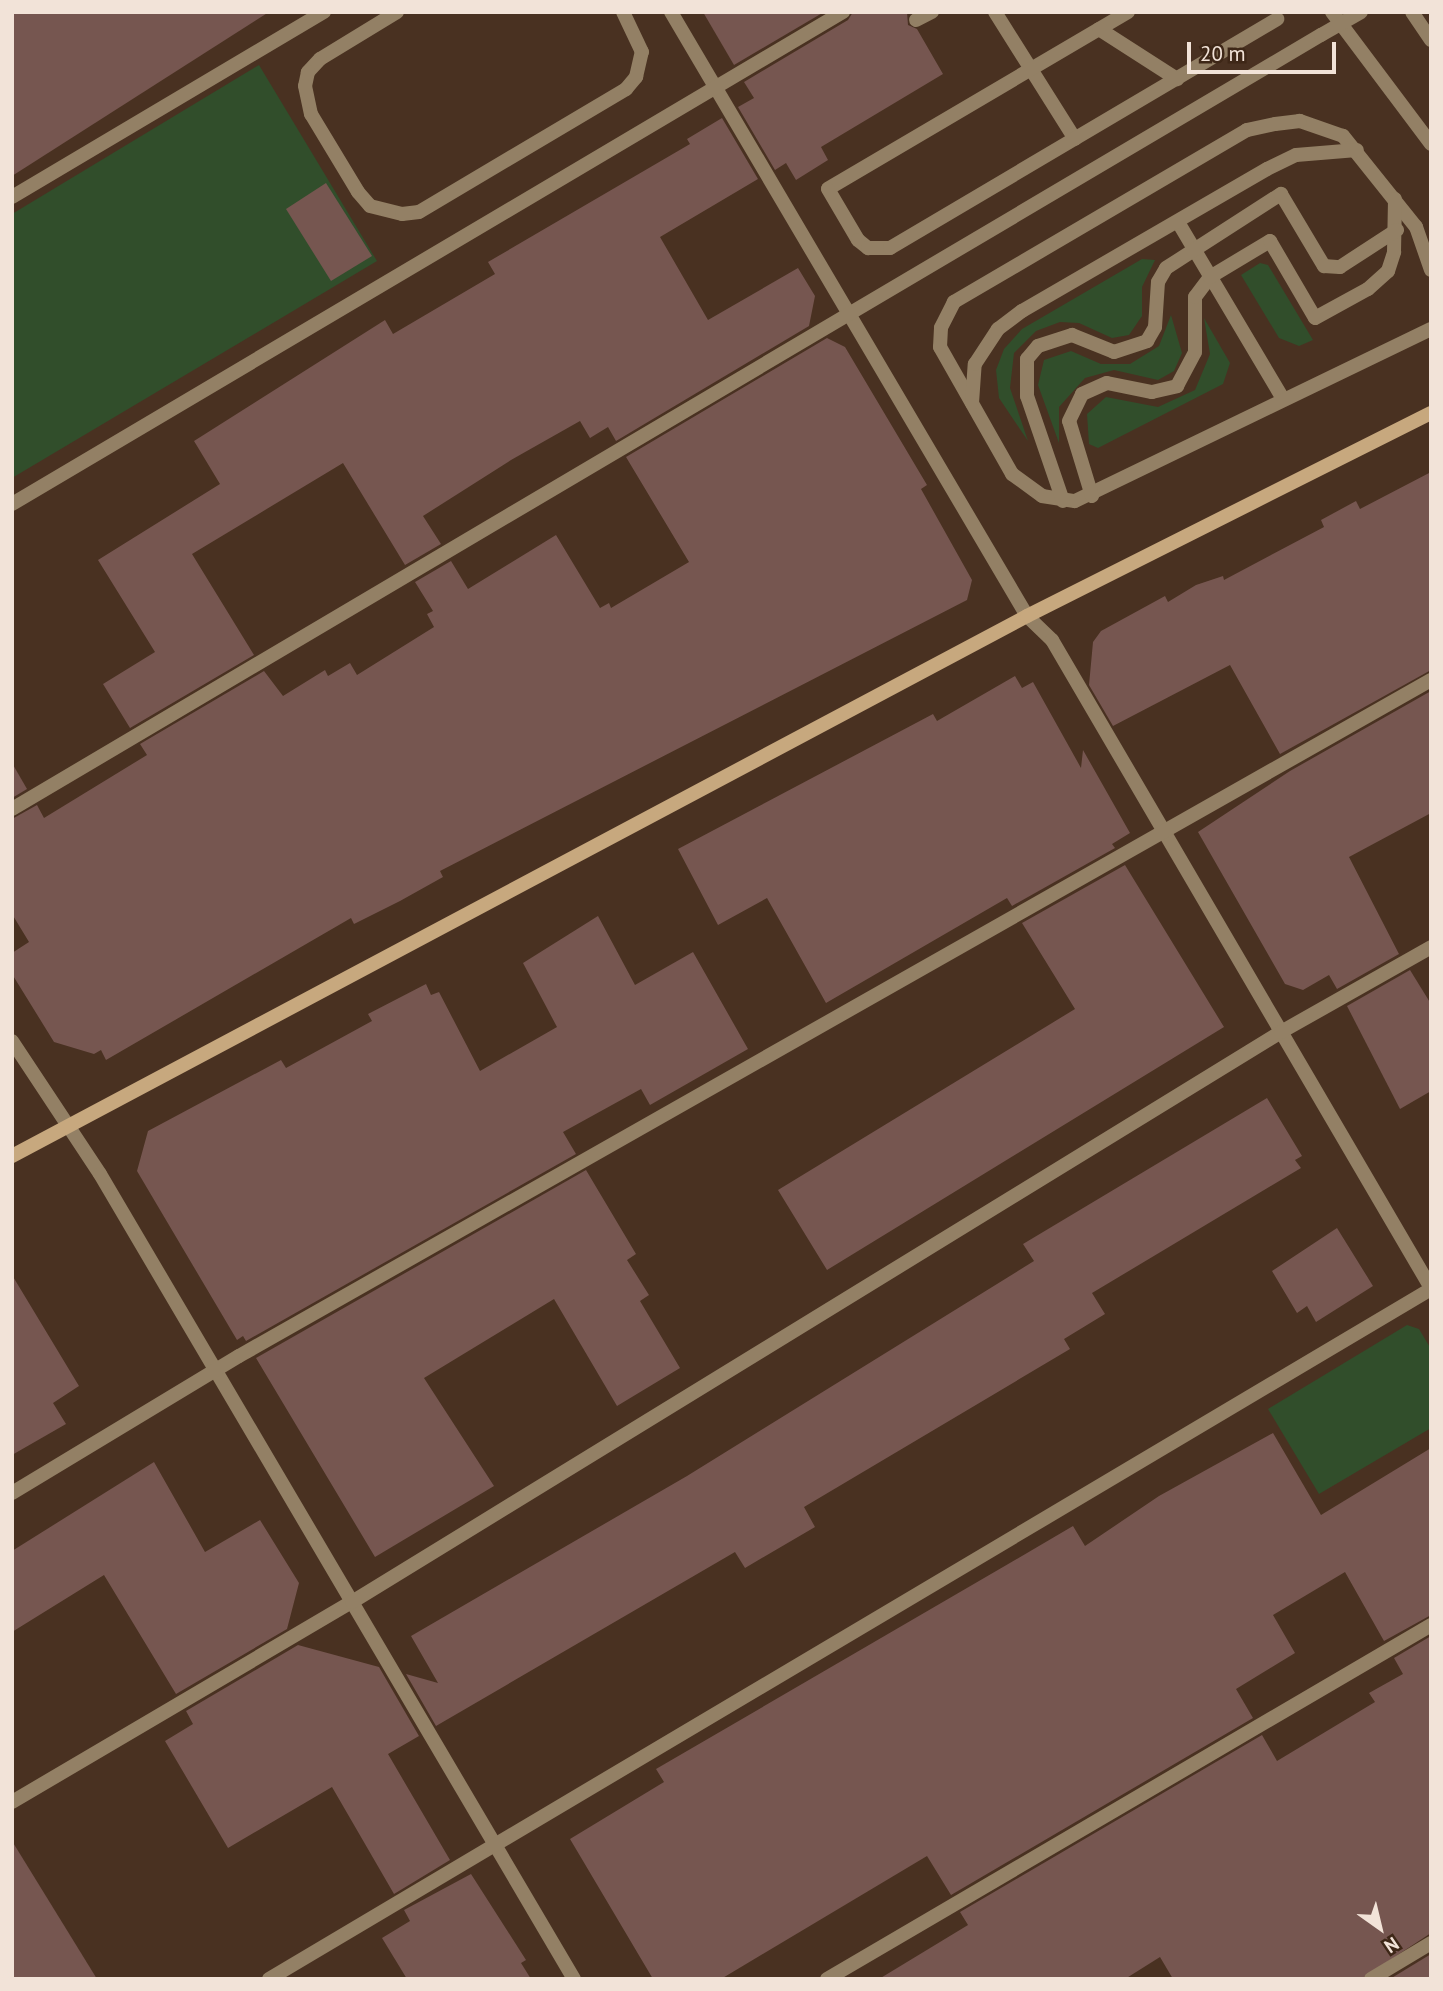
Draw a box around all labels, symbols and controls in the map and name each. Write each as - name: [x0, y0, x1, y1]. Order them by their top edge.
- scale bar: [1191, 28, 1340, 72]
- text: 20 m: [1200, 40, 1246, 67]
- north arrow: [1345, 1893, 1415, 1963]
- text: N: [1380, 1932, 1404, 1959]

